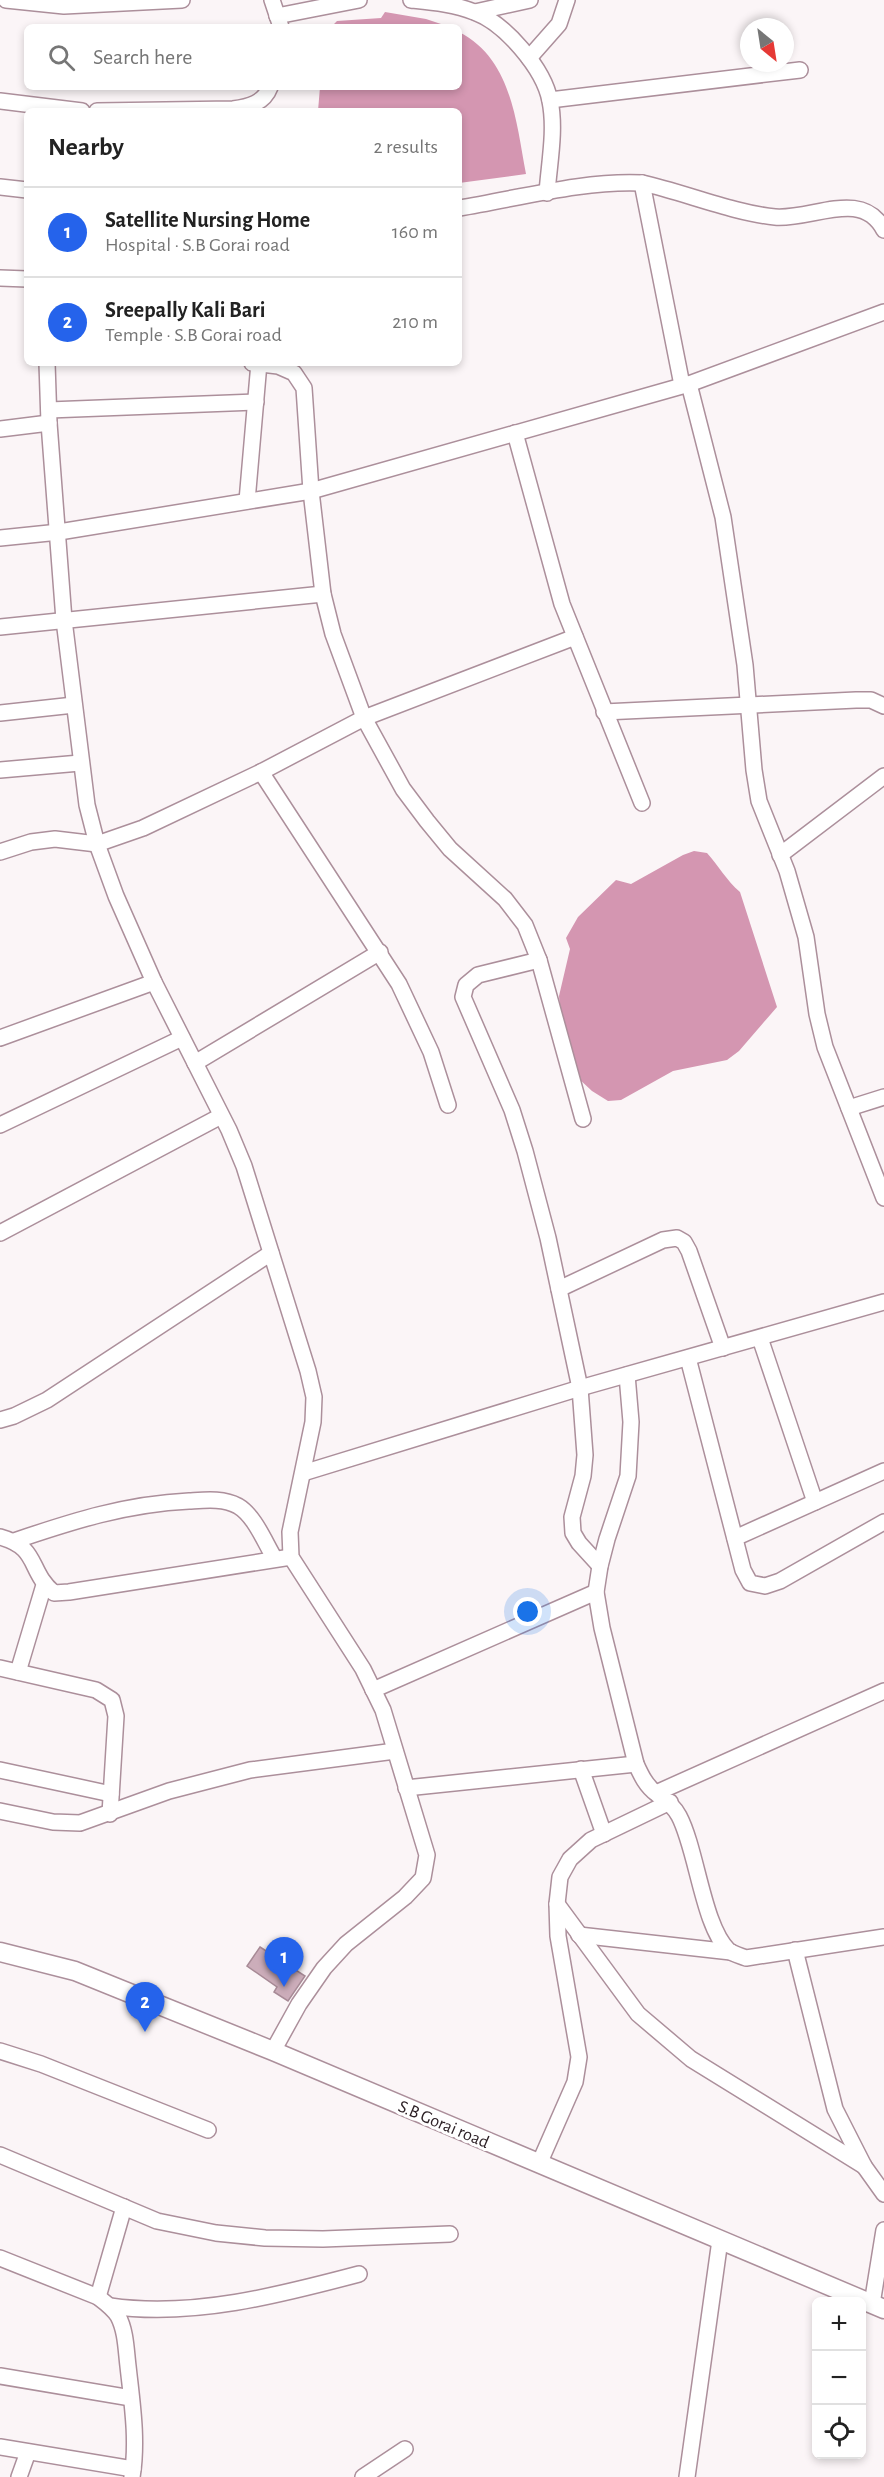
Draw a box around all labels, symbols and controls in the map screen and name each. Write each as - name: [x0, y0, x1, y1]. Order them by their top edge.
- north arrow: [740, 18, 794, 72]
- search box: [24, 24, 462, 90]
- icon: search: [45, 41, 78, 74]
- text: Search here: [93, 46, 192, 68]
- text: Nearby: [48, 134, 124, 160]
- text: 2 results: [374, 137, 438, 157]
- text: Satellite Nursing Home: [105, 209, 310, 231]
- text: 1: [64, 222, 71, 242]
- text: 160 m: [392, 222, 438, 242]
- text: Hospital · S.B Gorai road: [105, 235, 290, 255]
- text: Sreepally Kali Bari: [105, 299, 266, 321]
- text: 2: [63, 312, 72, 332]
- text: 210 m: [392, 312, 438, 332]
- text: Temple · S.B Gorai road: [105, 325, 282, 345]
- your location: [513, 1597, 542, 1626]
- pin: 1: [264, 1938, 304, 1987]
- pin: 2: [126, 1982, 164, 2032]
- street label: S.B Gorai road: [396, 2098, 492, 2152]
- map controls: [812, 2297, 866, 2459]
- button: +: [812, 2297, 866, 2351]
- button: −: [812, 2351, 866, 2405]
- button: locate: [812, 2405, 866, 2459]

